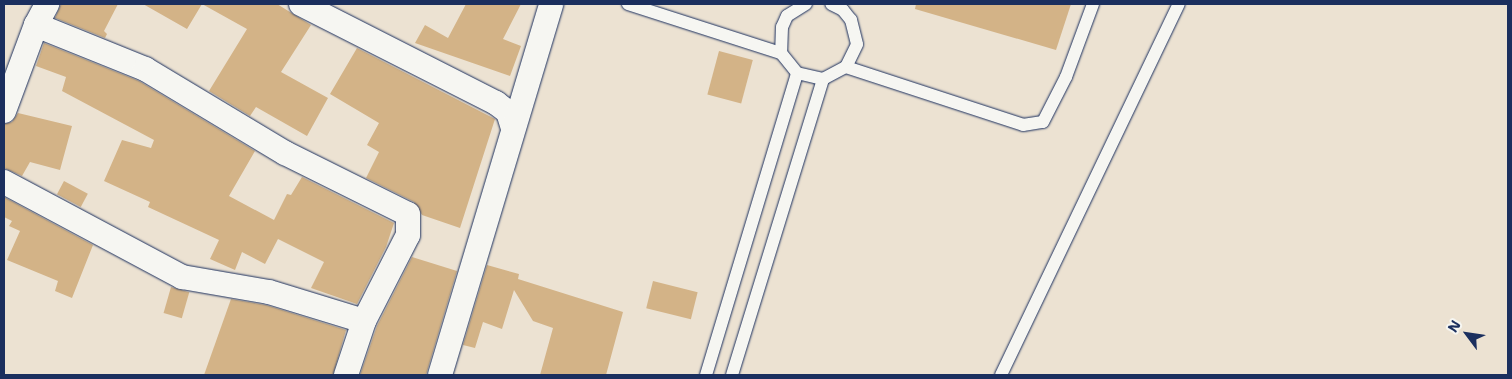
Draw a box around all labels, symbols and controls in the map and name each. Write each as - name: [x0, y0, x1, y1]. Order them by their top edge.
- north arrow: [1442, 309, 1492, 359]
- text: N: [1444, 317, 1465, 336]

